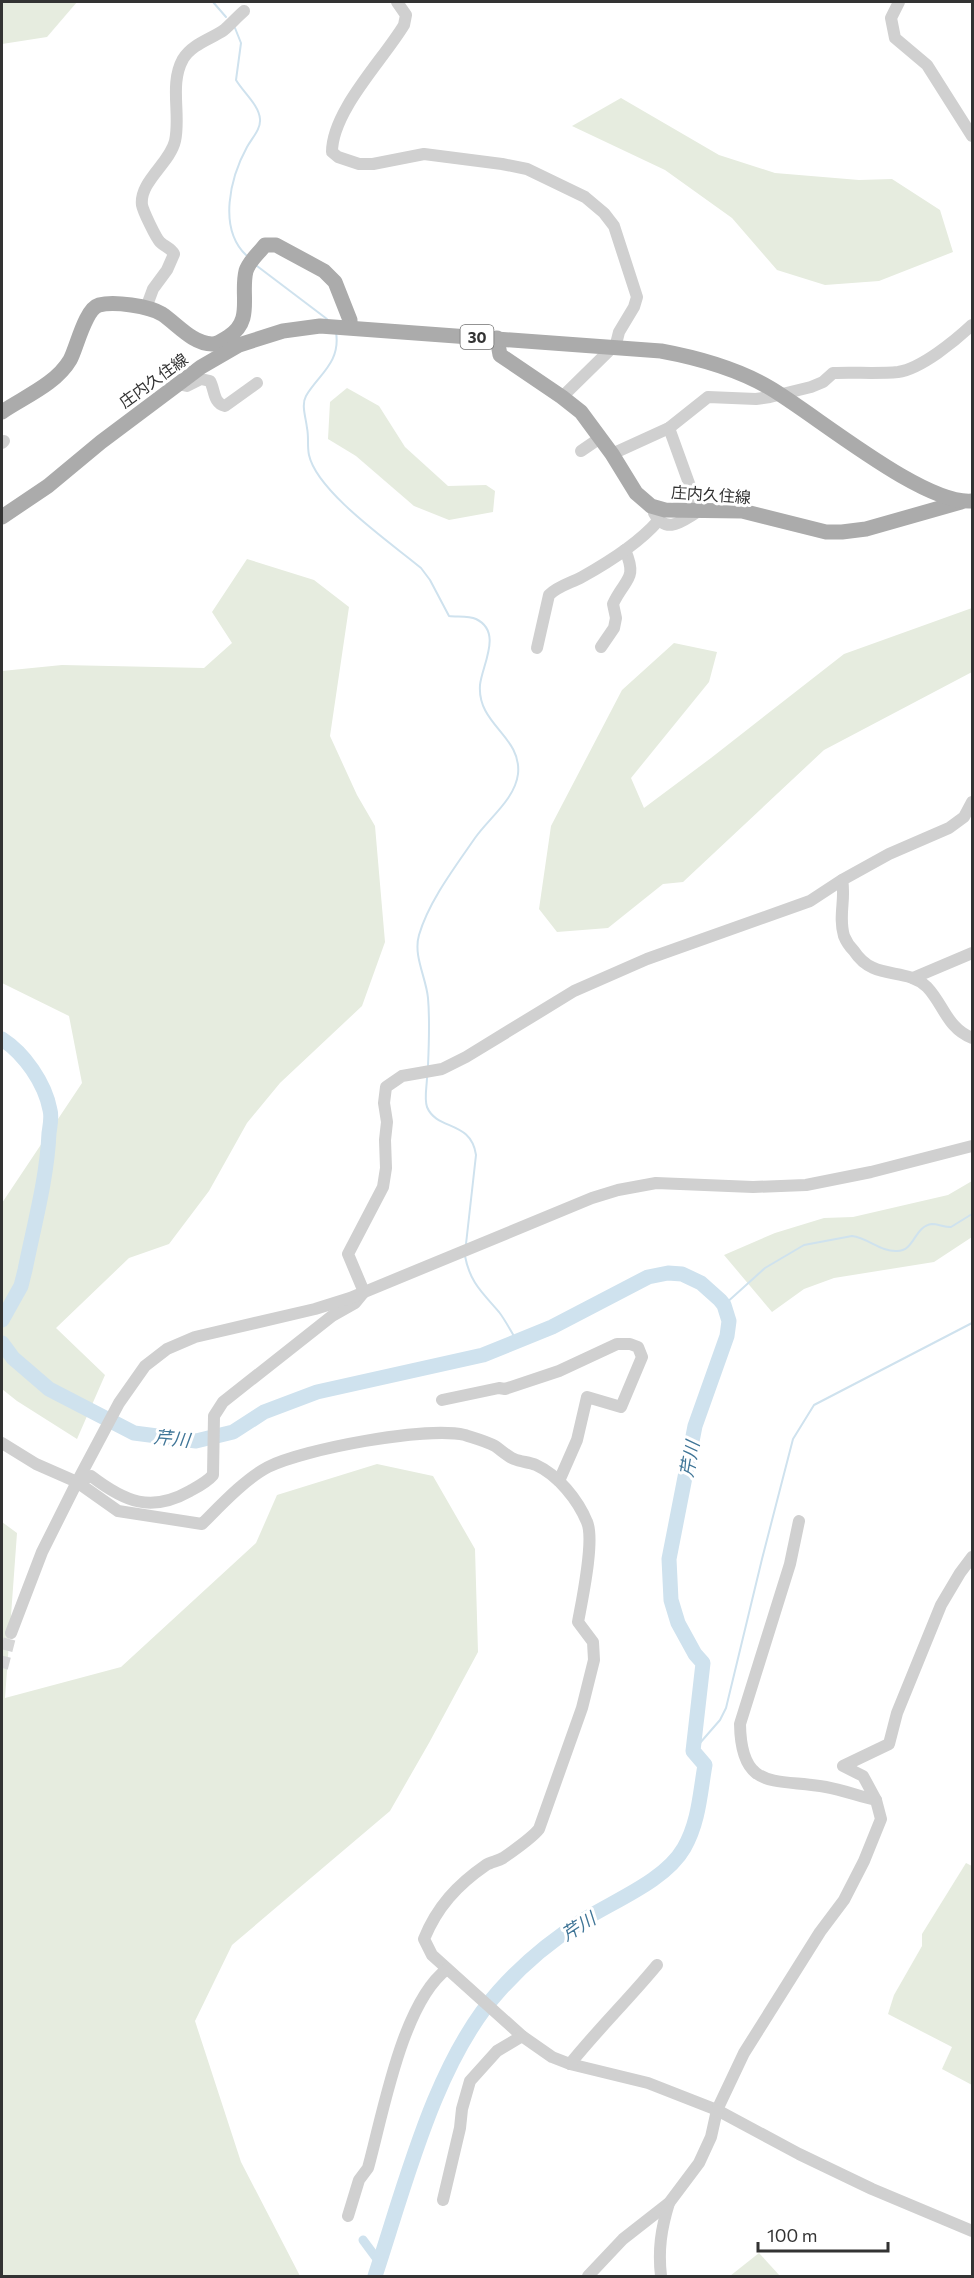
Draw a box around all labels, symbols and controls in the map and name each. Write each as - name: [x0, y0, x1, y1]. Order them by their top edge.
- road number: 30: [460, 325, 494, 349]
- street label: 庄内久住線: [115, 349, 191, 411]
- street label: 庄内久住線: [670, 482, 752, 506]
- water label: 芹川: [153, 1425, 193, 1451]
- water label: 芹川: [675, 1437, 704, 1479]
- water label: 芹川: [557, 1906, 601, 1945]
- scale bar: [758, 2215, 888, 2253]
- text: 100 m: [767, 2224, 817, 2246]

